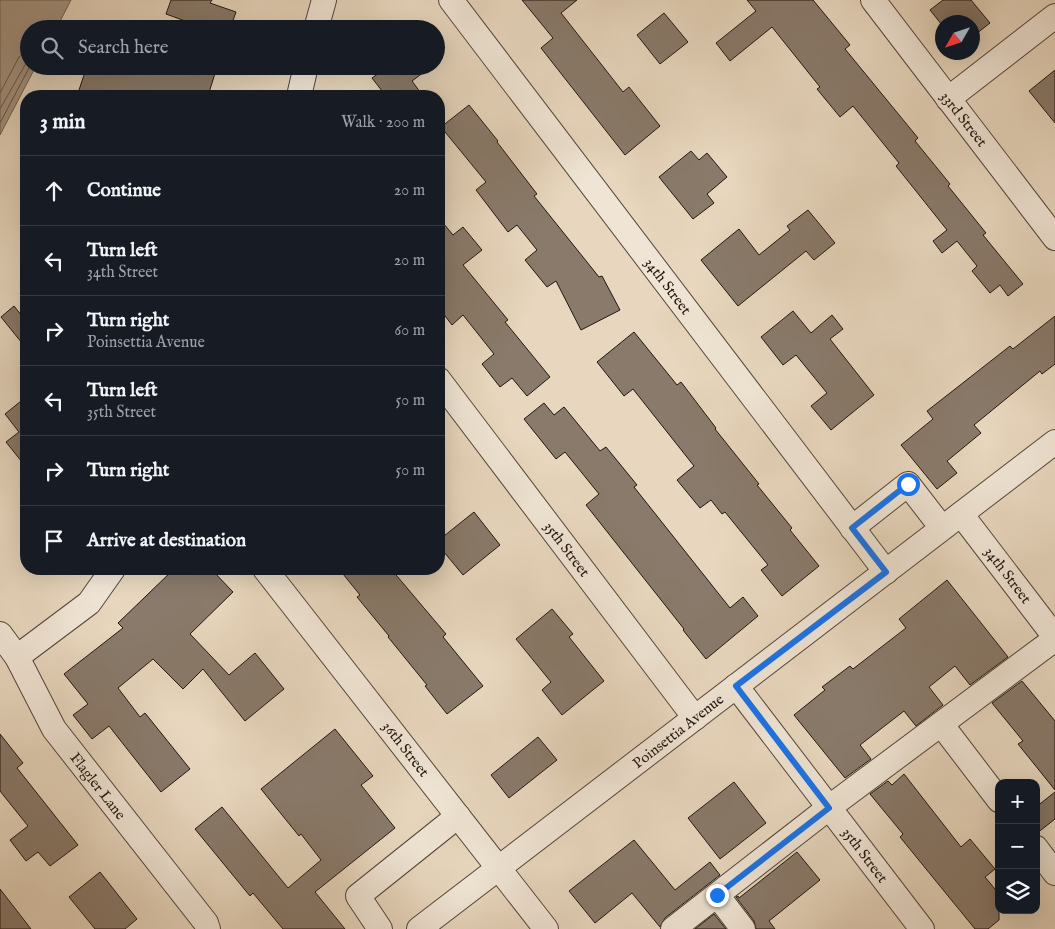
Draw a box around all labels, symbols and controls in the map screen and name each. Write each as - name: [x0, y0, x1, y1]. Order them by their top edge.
- north arrow: [935, 15, 980, 60]
- search box: [20, 20, 445, 75]
- icon: search: [38, 34, 66, 62]
- text: Search here: [78, 36, 169, 60]
- street label: 33rd Street: [936, 88, 991, 151]
- text: 3 min: [40, 109, 85, 136]
- text: Walk · 200 m: [341, 113, 425, 133]
- icon: ahead: [40, 177, 68, 205]
- text: Continue: [87, 179, 161, 203]
- text: 20 m: [394, 181, 425, 201]
- text: Turn left: [87, 239, 158, 263]
- icon: left: [40, 247, 68, 275]
- text: 20 m: [394, 251, 425, 271]
- street label: 34th Street: [640, 254, 695, 319]
- text: 34th Street: [87, 263, 158, 283]
- text: Turn right: [87, 309, 169, 333]
- icon: right: [40, 317, 68, 345]
- text: 60 m: [395, 321, 425, 341]
- text: Poinsettia Avenue: [87, 333, 205, 353]
- text: Turn left: [87, 379, 158, 403]
- icon: left: [40, 387, 68, 415]
- text: 50 m: [396, 391, 425, 411]
- text: 35th Street: [87, 403, 156, 423]
- icon: right: [40, 457, 68, 485]
- text: Turn right: [87, 459, 169, 483]
- text: 50 m: [396, 461, 425, 481]
- route start: [897, 473, 920, 496]
- street label: 35th Street: [540, 518, 594, 581]
- icon: arrive: [40, 527, 68, 555]
- text: Arrive at destination: [87, 529, 246, 553]
- street label: 34th Street: [980, 543, 1035, 608]
- street label: Poinsettia Avenue: [629, 690, 728, 773]
- street label: 36th Street: [378, 718, 433, 781]
- street label: Flagler Lane: [65, 749, 130, 824]
- map controls: [995, 779, 1040, 914]
- button: +: [995, 779, 1040, 824]
- street label: 35th Street: [838, 824, 892, 887]
- button: −: [995, 824, 1040, 869]
- button: layers: [995, 869, 1040, 914]
- route end: [706, 884, 729, 907]

